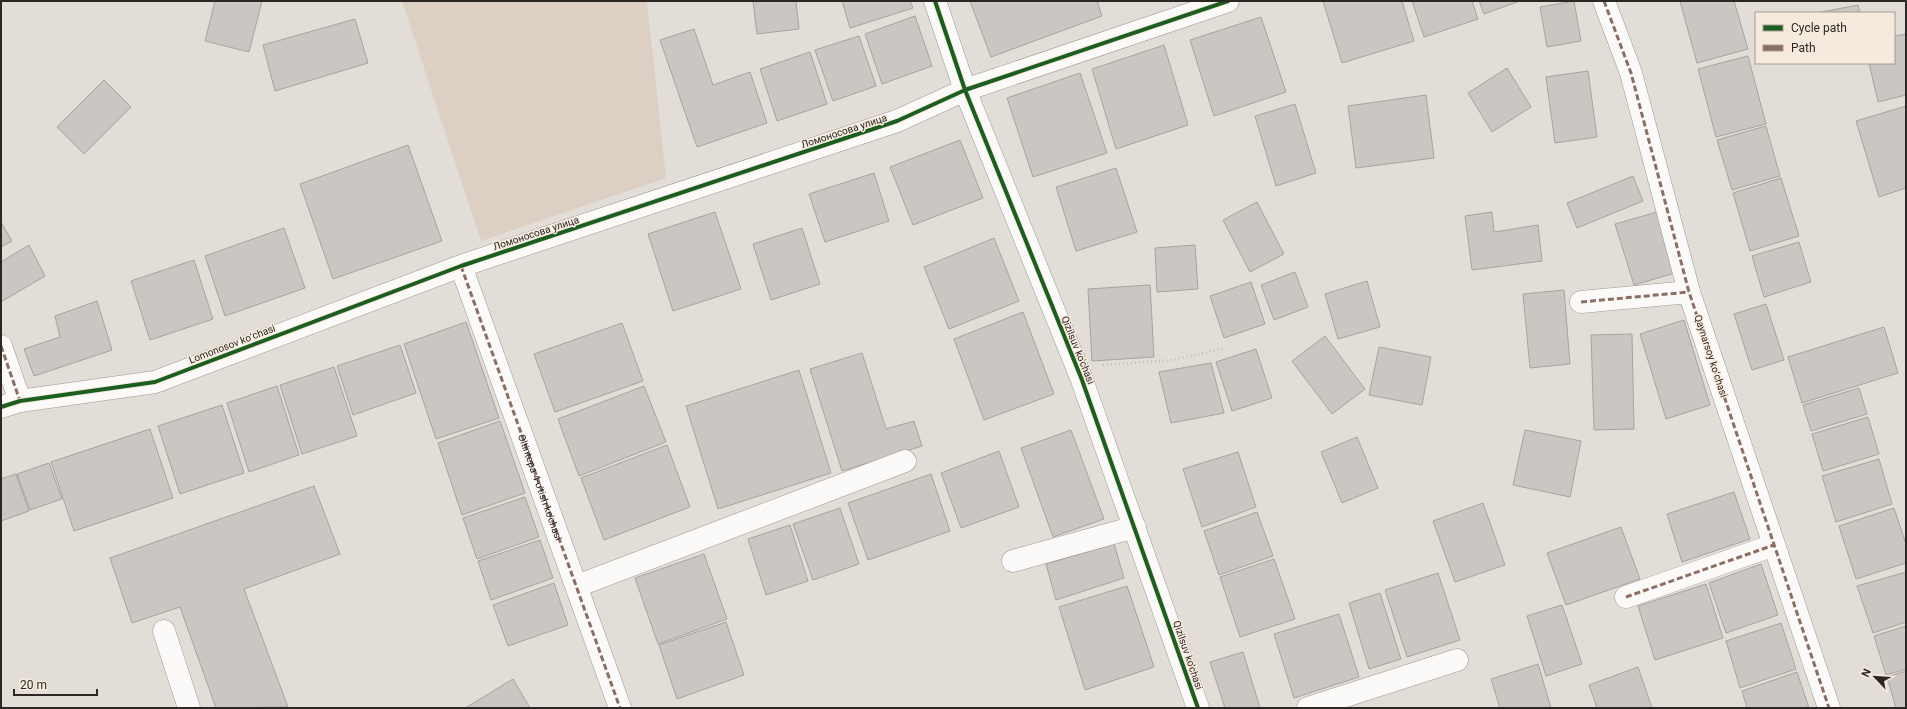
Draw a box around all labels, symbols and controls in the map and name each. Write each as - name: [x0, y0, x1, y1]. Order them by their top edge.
- legend: [1755, 12, 1895, 64]
- text: Cycle path: [1791, 21, 1847, 35]
- text: Path: [1791, 41, 1816, 55]
- street label: Ломоносова улица: [800, 112, 888, 150]
- street label: Ломоносова улица: [492, 214, 580, 252]
- street label: Qaynarsoy koʻchasi: [1692, 313, 1730, 399]
- street label: Qizilsuv ko'chasi: [1059, 314, 1097, 386]
- street label: Lomonosov koʻchasi: [187, 322, 277, 366]
- street label: Oltintepa 4-o'tish ko'chasi: [516, 432, 565, 542]
- street label: Qizilsuv ko'chasi: [1171, 619, 1205, 691]
- north arrow: [1855, 657, 1895, 697]
- text: N: [1859, 667, 1874, 679]
- scale bar: [14, 671, 97, 697]
- text: 20 m: [20, 678, 47, 692]

